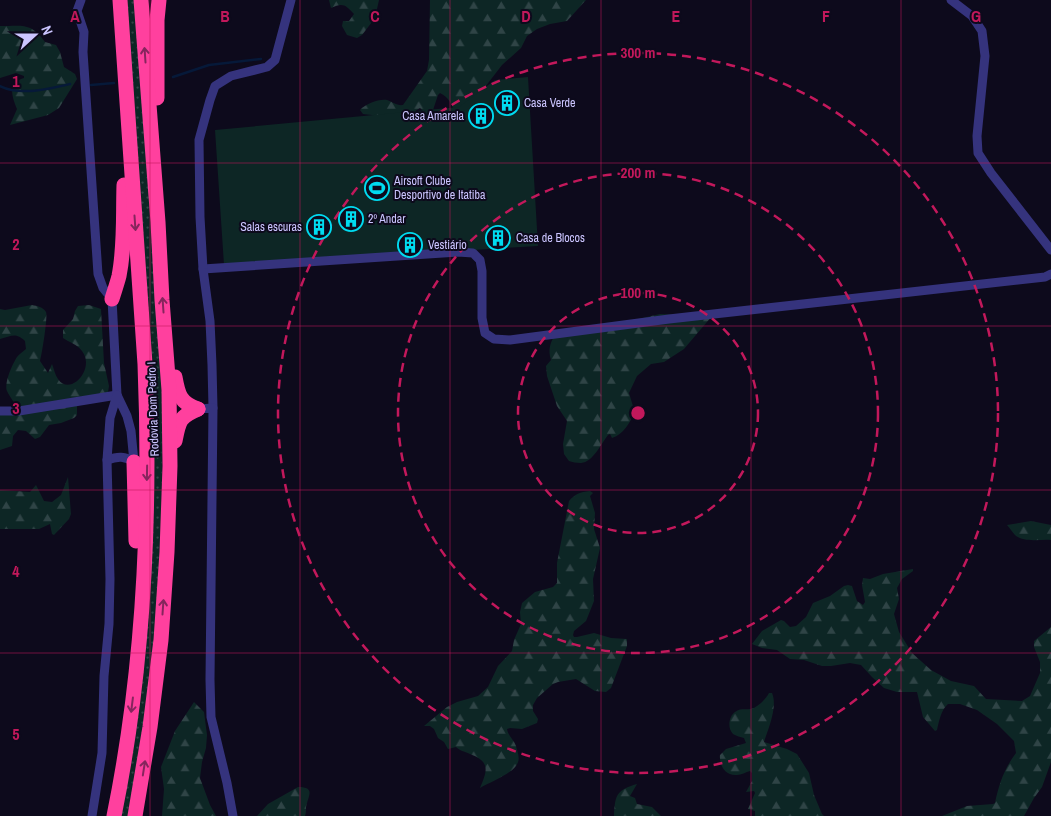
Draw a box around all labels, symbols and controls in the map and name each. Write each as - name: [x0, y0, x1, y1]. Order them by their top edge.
- text: A: [70, 5, 80, 27]
- text: B: [220, 5, 230, 27]
- text: C: [370, 5, 380, 27]
- text: D: [521, 5, 531, 27]
- text: E: [672, 5, 681, 27]
- text: F: [822, 5, 830, 27]
- text: G: [971, 5, 981, 27]
- north arrow: [10, 10, 60, 60]
- text: N: [37, 23, 57, 37]
- text: 300 m: [621, 42, 655, 63]
- one-way arrow: [140, 48, 150, 64]
- text: 1: [12, 70, 20, 92]
- building icon: Casa Verde: [494, 90, 520, 116]
- place label: Casa Verde: [524, 95, 575, 111]
- building icon: Casa Amarela: [468, 103, 494, 129]
- place label: Casa Amarela: [402, 108, 465, 124]
- text: 200 m: [621, 162, 655, 183]
- place label: Airsoft Clube Desportivo de Itatiba: [393, 173, 486, 203]
- sports icon: Airsoft Clube Desportivo de Itatiba: [364, 175, 390, 201]
- building icon: 2º Andar: [338, 206, 364, 232]
- place label: 2º Andar: [368, 211, 406, 227]
- building icon: Salas escuras: [306, 214, 332, 240]
- one-way arrow: [131, 215, 140, 231]
- place label: Salas escuras: [240, 219, 302, 235]
- building icon: Casa de Blocos: [485, 225, 511, 251]
- place label: Casa de Blocos: [516, 230, 585, 246]
- building icon: Vestiário: [397, 232, 423, 258]
- text: 2: [12, 233, 20, 255]
- place label: Vestiário: [428, 237, 467, 253]
- text: 100 m: [621, 282, 655, 303]
- one-way arrow: [158, 297, 167, 313]
- street label: Rodovia Dom Pedro I: [143, 361, 163, 457]
- text: 3: [12, 397, 20, 419]
- centre of rings: [629, 404, 647, 422]
- one-way arrow: [142, 464, 152, 481]
- text: 4: [12, 560, 20, 582]
- one-way arrow: [158, 599, 168, 615]
- one-way arrow: [127, 696, 137, 712]
- text: 5: [12, 723, 20, 745]
- one-way arrow: [139, 760, 149, 776]

